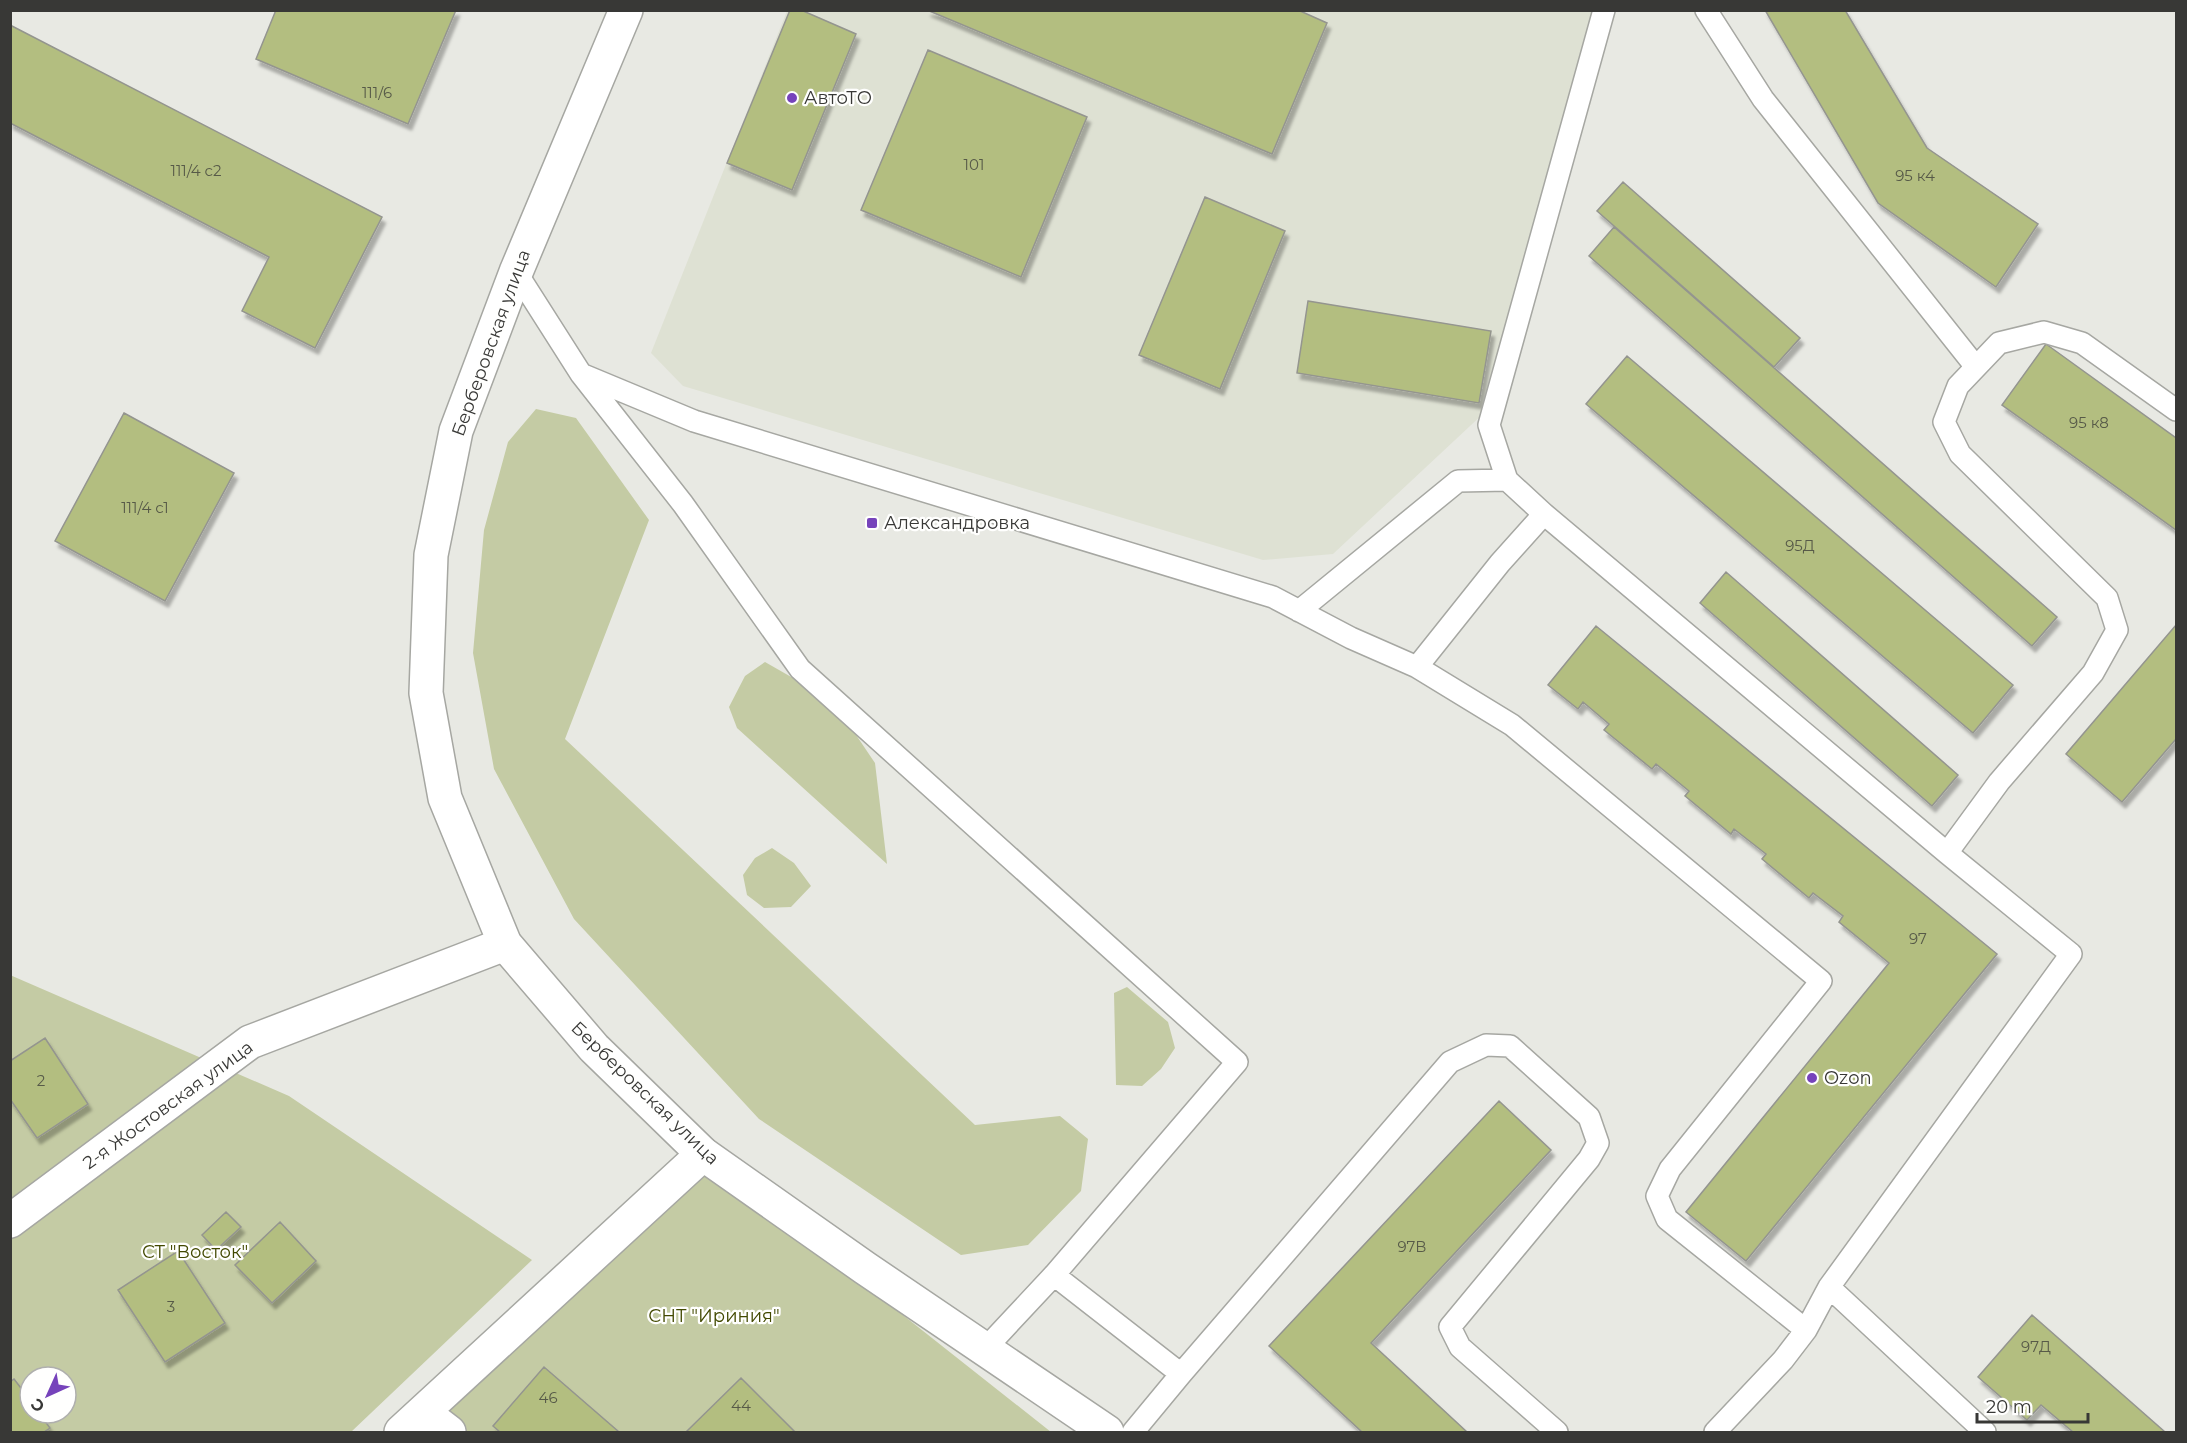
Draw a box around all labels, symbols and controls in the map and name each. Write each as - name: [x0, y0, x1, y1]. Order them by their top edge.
- house number: 111/6: [362, 83, 392, 102]
- place label: АвтоТО: [804, 87, 872, 109]
- marker: АвтоТО: [785, 91, 799, 105]
- house number: 101: [964, 155, 984, 174]
- house number: 111/4 с2: [171, 161, 221, 180]
- house number: 95 к4: [1895, 166, 1935, 185]
- street label: Берберовская улица: [447, 247, 535, 439]
- house number: 95 к8: [2069, 413, 2109, 432]
- house number: 111/4 с1: [121, 498, 169, 517]
- place label: Александровка: [884, 512, 1030, 534]
- marker: Александровка: [865, 516, 879, 530]
- house number: 95Д: [1785, 536, 1815, 555]
- house number: 97: [1909, 929, 1927, 948]
- street label: Берберовская улица: [567, 1017, 723, 1169]
- street label: 2-я Жостовская улица: [79, 1036, 257, 1174]
- place label: Ozon: [1824, 1067, 1872, 1089]
- house number: 2: [37, 1071, 45, 1090]
- marker: Ozon: [1805, 1071, 1819, 1085]
- house number: 97В: [1397, 1237, 1427, 1256]
- park label: СТ "Восток": [142, 1241, 248, 1263]
- house number: 3: [167, 1297, 175, 1316]
- park label: СНТ "Ириния": [648, 1305, 780, 1327]
- house number: 97Д: [2021, 1337, 2051, 1356]
- north arrow: [18, 1365, 78, 1425]
- scale bar: [1977, 1386, 2088, 1424]
- house number: 46: [538, 1388, 558, 1407]
- text: С: [27, 1394, 49, 1416]
- house number: 44: [731, 1396, 751, 1415]
- text: 20 m: [1986, 1396, 2032, 1418]

